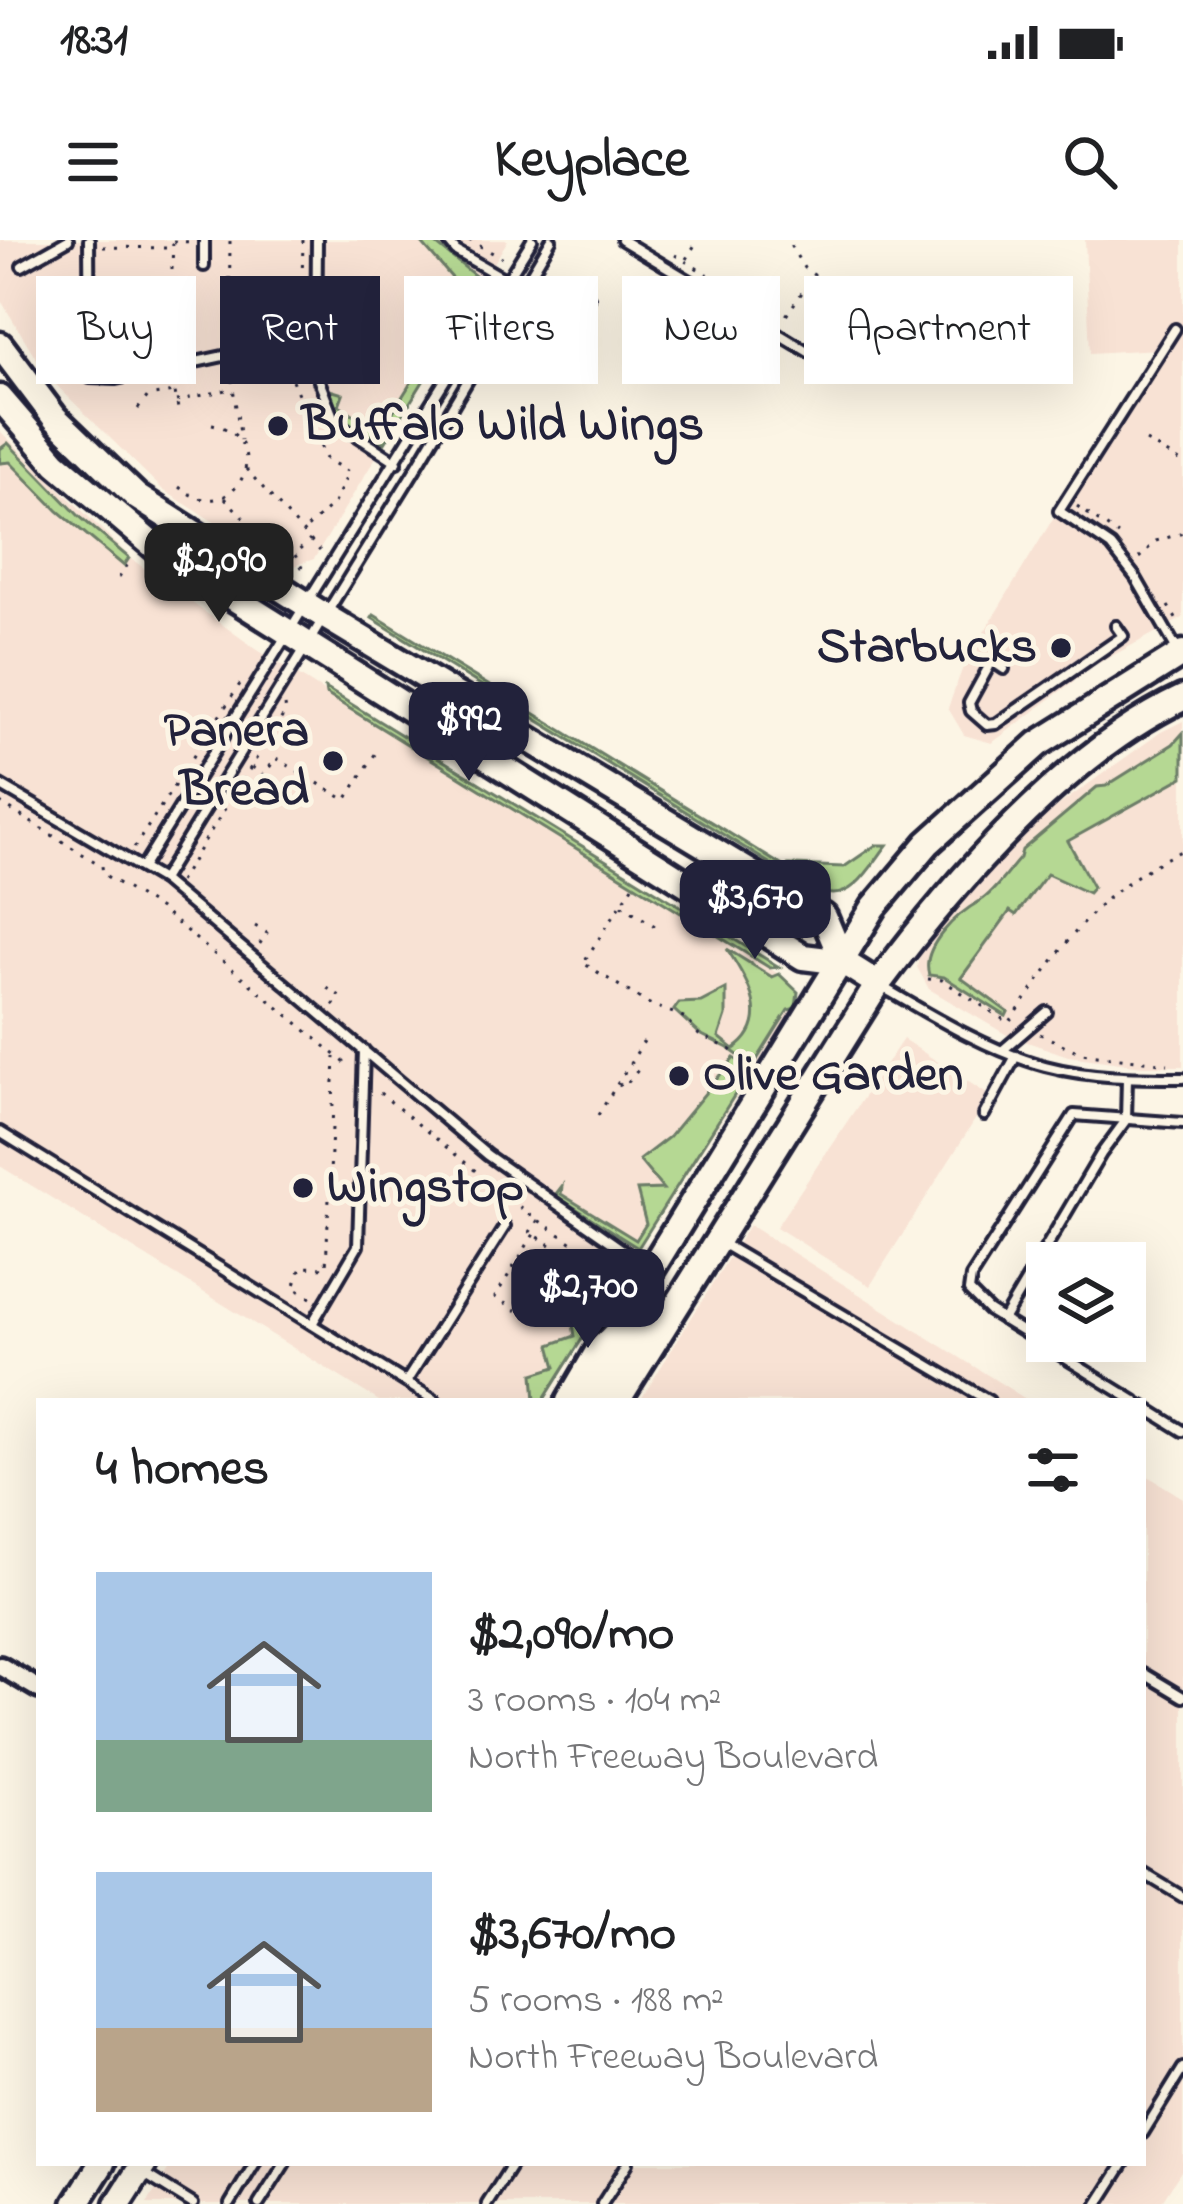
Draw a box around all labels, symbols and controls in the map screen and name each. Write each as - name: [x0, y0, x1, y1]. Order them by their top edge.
- text: 18:31: [60, 9, 128, 75]
- text: Keyplace: [494, 123, 689, 201]
- icon: menu: [60, 129, 126, 195]
- icon: search: [1057, 129, 1123, 195]
- chip: Buy: [36, 276, 196, 384]
- chip: Rent: [220, 276, 380, 384]
- chip: Filters: [404, 276, 598, 384]
- chip: New: [622, 276, 780, 384]
- chip: Apartment: [804, 276, 1073, 384]
- place label: Buffalo Wild Wings: [300, 389, 704, 465]
- marker: Buffalo Wild Wings: [265, 413, 291, 439]
- pin: $2,090: [121, 523, 317, 625]
- text: $2,090: [171, 533, 267, 590]
- place label: Starbucks: [817, 611, 1037, 686]
- marker: Starbucks: [1048, 635, 1074, 661]
- pin: $992: [398, 682, 540, 784]
- text: $992: [436, 692, 502, 749]
- place label: Panera Bread: [164, 695, 309, 829]
- marker: Panera Bread: [320, 748, 346, 774]
- pin: $3,670: [657, 860, 853, 962]
- text: $3,670: [707, 870, 803, 927]
- place label: Olive Garden: [703, 1039, 963, 1114]
- marker: Olive Garden: [666, 1063, 692, 1089]
- place label: Wingstop: [327, 1151, 524, 1227]
- marker: Wingstop: [290, 1175, 316, 1201]
- map controls: [1026, 1242, 1146, 1362]
- button: layers: [1026, 1242, 1146, 1362]
- pin: $2,700: [490, 1249, 686, 1351]
- text: $2,700: [538, 1259, 638, 1316]
- text: 4 homes: [96, 1433, 269, 1508]
- icon: filters: [1020, 1437, 1086, 1503]
- text: $2,090/mo: [468, 1598, 674, 1673]
- icon: home: [192, 1620, 336, 1764]
- text: 3 rooms · 104 m²: [468, 1673, 721, 1730]
- text: North Freeway Boulevard: [468, 1730, 878, 1787]
- text: $3,670/mo: [468, 1898, 676, 1973]
- icon: home: [192, 1920, 336, 2064]
- text: 5 rooms · 188 m²: [468, 1973, 724, 2030]
- text: North Freeway Boulevard: [468, 2030, 878, 2087]

